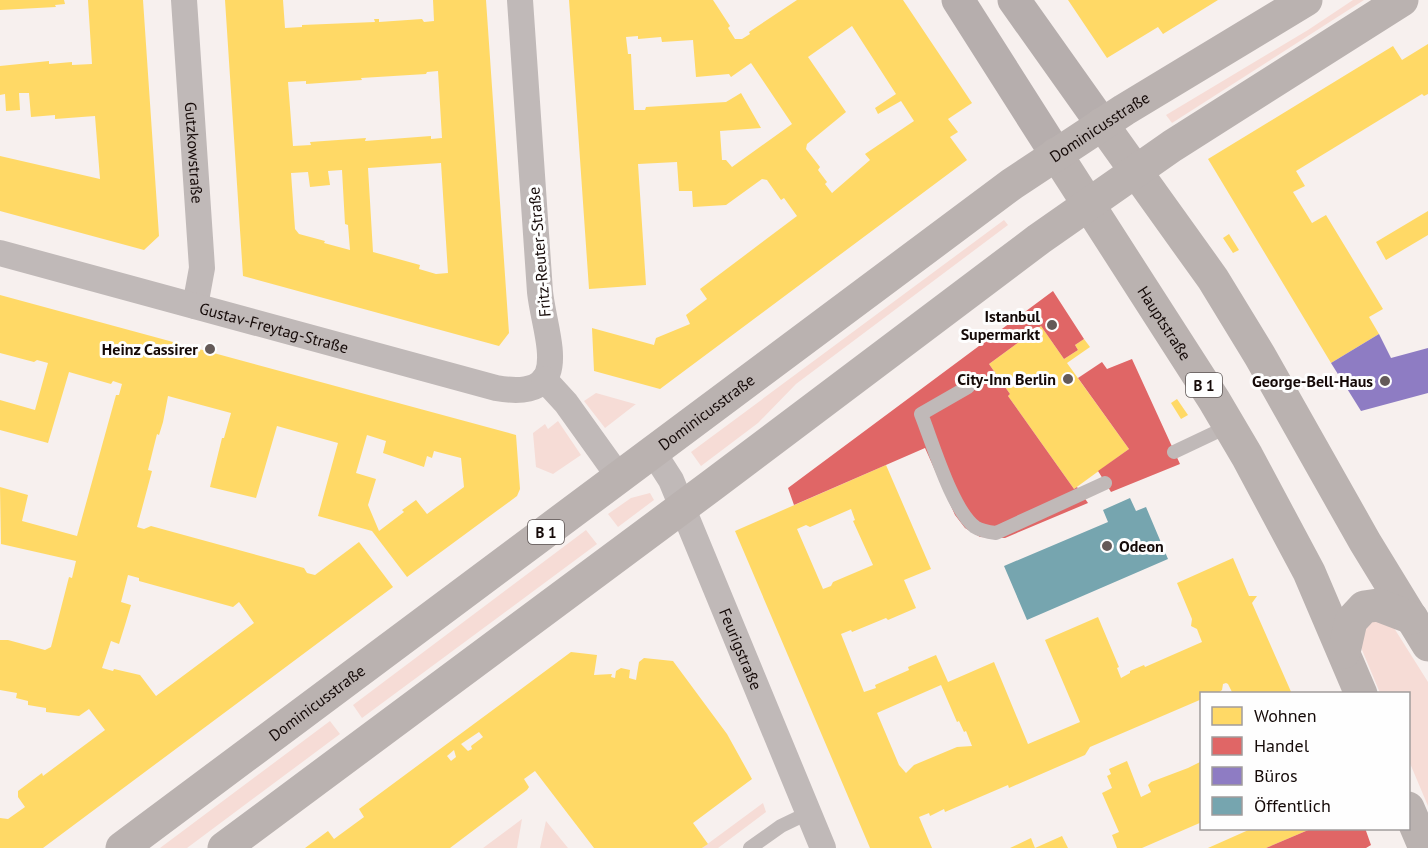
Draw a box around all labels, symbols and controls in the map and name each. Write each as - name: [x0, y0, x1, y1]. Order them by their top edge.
- street label: Dominicusstraße: [1046, 87, 1153, 166]
- street label: Gutzkowstraße: [181, 101, 208, 204]
- street label: Fritz-Reuter-Straße: [523, 186, 555, 318]
- street label: Hauptstraße: [1133, 282, 1196, 364]
- street label: Gustav-Freytag-Straße: [197, 298, 351, 357]
- place label: Istanbul Supermarkt: [961, 306, 1040, 344]
- marker: Istanbul Supermarkt: [1045, 318, 1059, 332]
- place label: Heinz Cassirer: [102, 339, 198, 359]
- marker: Heinz Cassirer: [203, 342, 217, 356]
- place label: City-Inn Berlin: [957, 369, 1056, 389]
- street label: Dominicusstraße: [654, 370, 758, 455]
- place label: George-Bell-Haus: [1252, 371, 1373, 391]
- marker: City-Inn Berlin: [1061, 372, 1075, 386]
- road number: B 1: [1186, 373, 1222, 397]
- marker: George-Bell-Haus: [1378, 374, 1392, 388]
- road number: B 1: [528, 520, 564, 544]
- place label: Odeon: [1119, 536, 1164, 556]
- marker: Odeon: [1100, 539, 1114, 553]
- street label: Feurigstraße: [715, 605, 767, 693]
- street label: Dominicusstraße: [265, 660, 369, 745]
- legend: [1200, 692, 1410, 830]
- text: Wohnen: [1254, 704, 1316, 727]
- text: Handel: [1254, 734, 1310, 757]
- text: Büros: [1254, 764, 1298, 787]
- text: Öffentlich: [1254, 794, 1331, 817]

